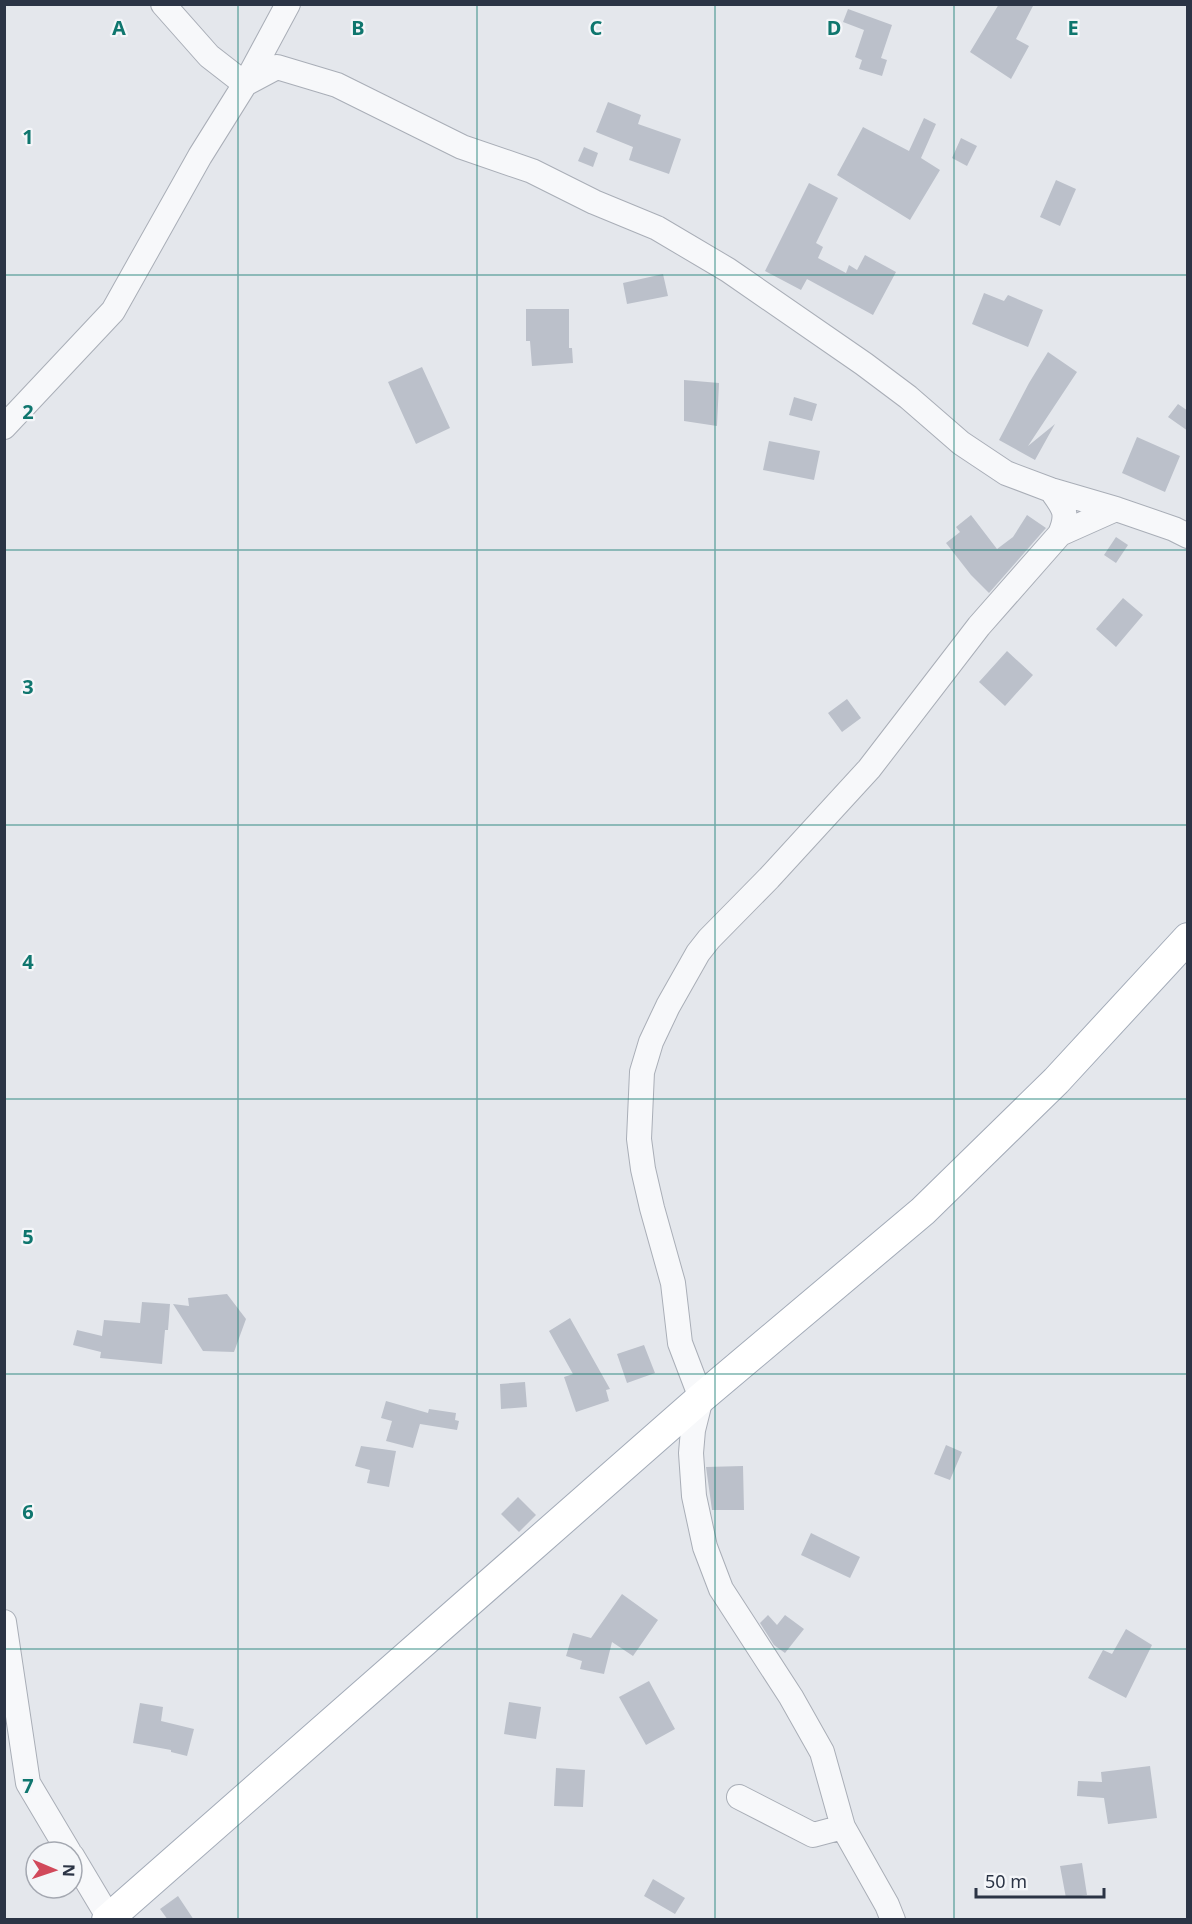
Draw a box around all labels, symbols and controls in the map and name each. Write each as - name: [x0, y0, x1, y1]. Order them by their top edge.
- text: A: [112, 14, 126, 41]
- text: B: [351, 14, 365, 41]
- text: C: [590, 14, 603, 41]
- text: D: [827, 14, 841, 41]
- text: E: [1067, 14, 1079, 41]
- text: 1: [22, 123, 34, 150]
- text: 2: [22, 398, 34, 425]
- text: 3: [22, 673, 34, 700]
- text: 4: [22, 948, 34, 975]
- text: 5: [22, 1223, 34, 1250]
- text: 6: [22, 1498, 34, 1525]
- text: 7: [22, 1772, 34, 1799]
- north arrow: [24, 1840, 84, 1900]
- scale bar: [976, 1861, 1104, 1899]
- text: N: [58, 1864, 80, 1877]
- text: 50 m: [985, 1869, 1027, 1893]

